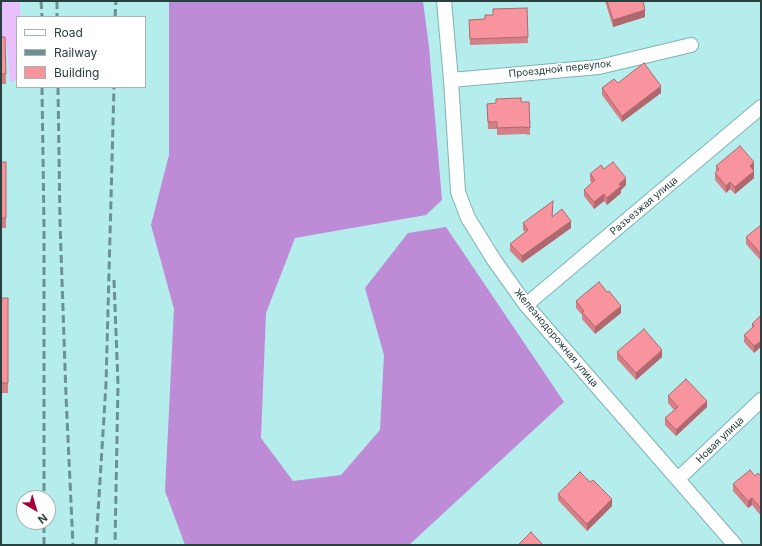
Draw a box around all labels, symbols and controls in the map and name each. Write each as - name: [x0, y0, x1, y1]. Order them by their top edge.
- legend: [16, 16, 146, 88]
- text: Road: [54, 25, 83, 40]
- text: Railway: [54, 45, 97, 60]
- street label: Проездной переулок: [508, 58, 612, 80]
- text: Building: [54, 65, 99, 80]
- street label: Разъезжая улица: [608, 174, 680, 238]
- street label: Железнодорожная улица: [512, 287, 600, 389]
- street label: Новая улица: [694, 414, 746, 466]
- north arrow: [16, 490, 56, 530]
- text: N: [35, 511, 50, 527]

